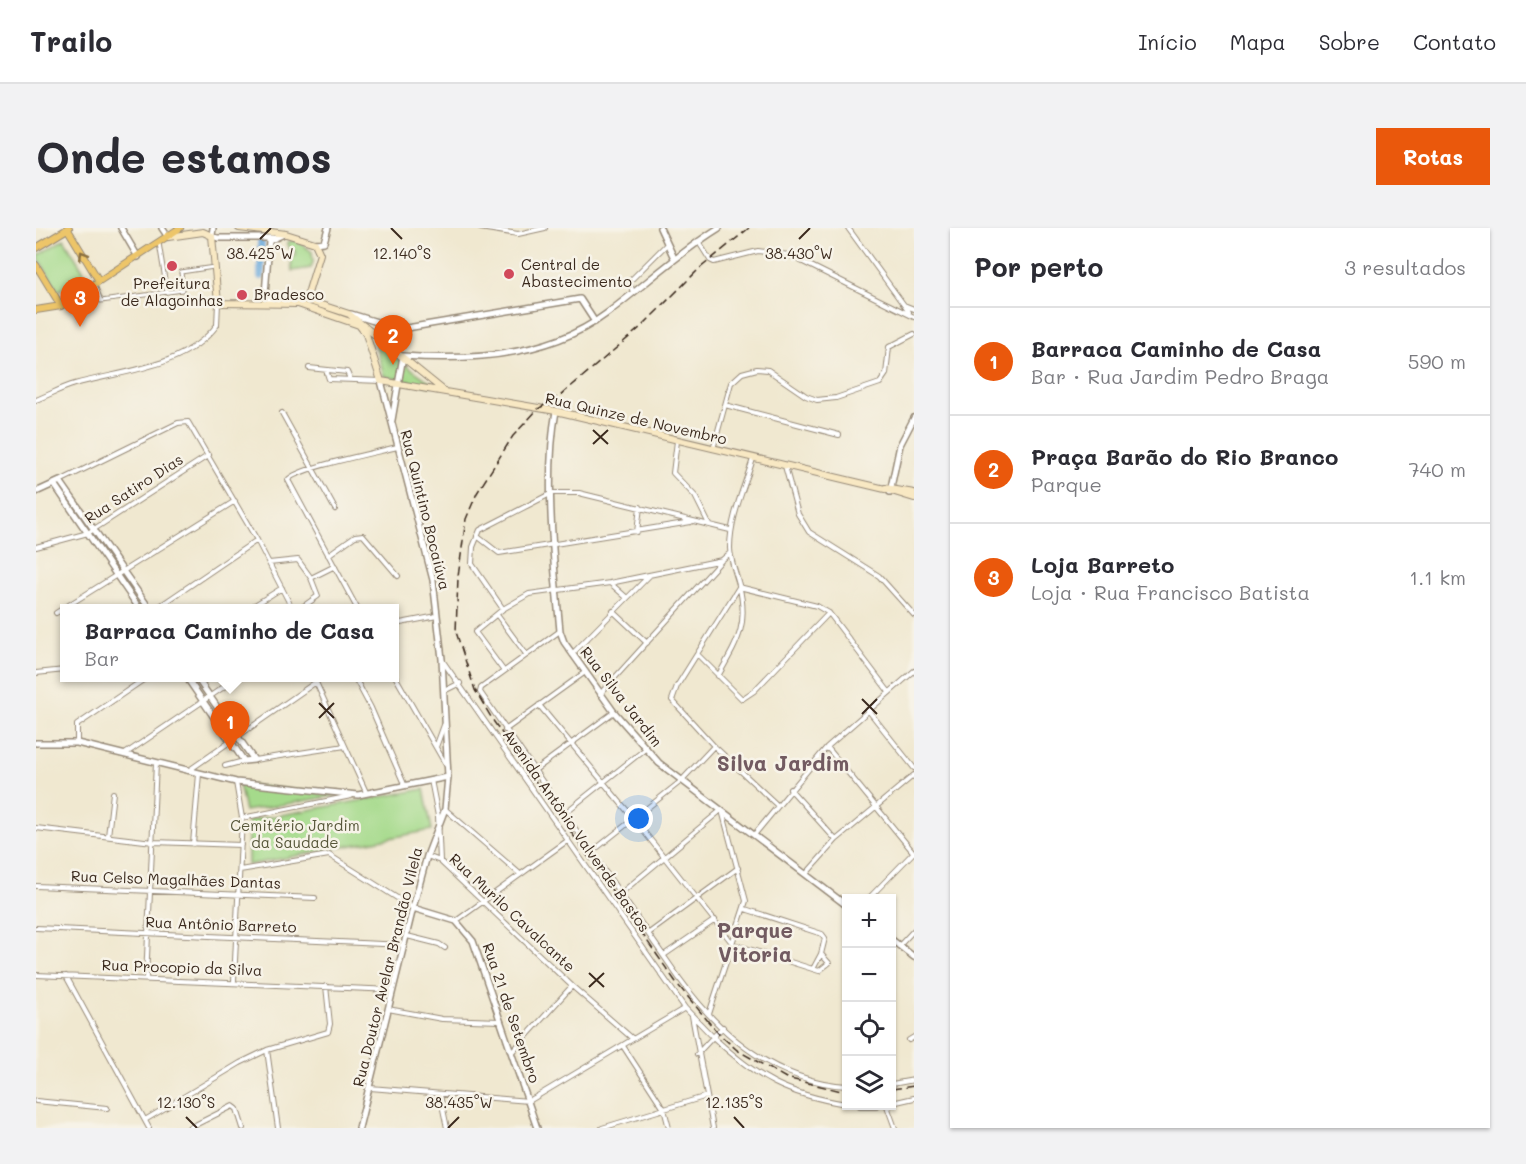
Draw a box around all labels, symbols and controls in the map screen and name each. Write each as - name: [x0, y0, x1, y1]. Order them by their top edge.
- text: Trailo: [30, 23, 112, 59]
- text: Início: [1138, 28, 1197, 55]
- text: Mapa: [1230, 28, 1286, 55]
- text: Sobre: [1319, 28, 1380, 55]
- text: Contato: [1413, 28, 1496, 55]
- button: Rotas: [1376, 128, 1490, 185]
- text: Onde estamos: [36, 129, 332, 184]
- text: 38.425°W: [226, 243, 294, 263]
- text: 12.140°S: [373, 243, 431, 263]
- text: 38.430°W: [765, 243, 833, 263]
- text: Por perto: [974, 250, 1103, 284]
- one-way arrow: [79, 251, 90, 261]
- place label: Central de Abastecimento: [521, 254, 632, 291]
- text: 3 resultados: [1344, 254, 1466, 280]
- marker: Prefeitura de Alagoinhas: [165, 259, 179, 273]
- marker: Central de Abastecimento: [502, 267, 516, 281]
- place label: Prefeitura de Alagoinhas: [121, 273, 223, 310]
- pin: 3: [60, 278, 99, 327]
- place label: Bradesco: [254, 284, 324, 304]
- marker: Bradesco: [235, 288, 249, 302]
- pin: 2: [374, 316, 412, 365]
- text: Barraca Caminho de Casa: [1031, 334, 1321, 363]
- text: 1: [989, 348, 998, 374]
- text: 590 m: [1408, 348, 1466, 374]
- text: Bar · Rua Jardim Pedro Braga: [1031, 363, 1329, 389]
- street label: Rua Quinze de Novembro: [543, 387, 729, 449]
- street label: Rua Quintino Bocaiúva: [396, 428, 456, 592]
- text: Praça Barão do Rio Branco: [1031, 442, 1338, 471]
- street label: Rua Satiro Dias: [80, 449, 187, 528]
- text: 2: [988, 456, 999, 482]
- text: 740 m: [1408, 456, 1466, 482]
- text: Parque: [1031, 471, 1102, 497]
- text: Loja Barreto: [1031, 550, 1174, 579]
- text: 3: [988, 564, 1000, 590]
- text: 1.1 km: [1409, 564, 1466, 590]
- text: Loja · Rua Francisco Batista: [1031, 579, 1310, 605]
- popup: [60, 604, 399, 682]
- text: Barraca Caminho de Casa: [84, 616, 375, 645]
- street label: Rua Silva Jardim: [576, 642, 667, 751]
- text: Bar: [84, 645, 119, 671]
- pin: 1: [210, 702, 250, 751]
- street label: Avenida Antônio Valverde Bastos: [499, 725, 655, 936]
- district label: Silva Jardim: [717, 749, 849, 776]
- your location: [624, 804, 653, 833]
- park label: Cemitério Jardim da Saudade: [230, 815, 360, 852]
- street label: Rua Doutor Avelar Brandão Vilela: [348, 845, 427, 1089]
- street label: Rua Murilo Cavalcante: [445, 849, 580, 976]
- street label: Rua Celso Magalhães Dantas: [71, 865, 281, 893]
- map controls: [842, 894, 896, 1110]
- button: +: [842, 894, 896, 948]
- street label: Rua Antônio Barreto: [145, 911, 297, 937]
- district label: Parque Vitoria: [717, 916, 793, 967]
- street label: Rua 21 de Setembro: [479, 940, 545, 1086]
- button: −: [842, 948, 896, 1002]
- street label: Rua Procopio da Silva: [101, 954, 263, 980]
- button: locate: [842, 1002, 896, 1056]
- button: layers: [842, 1056, 896, 1110]
- text: 12.130°S: [157, 1092, 215, 1112]
- text: 38.435°W: [425, 1092, 493, 1112]
- text: 12.135°S: [705, 1092, 763, 1112]

